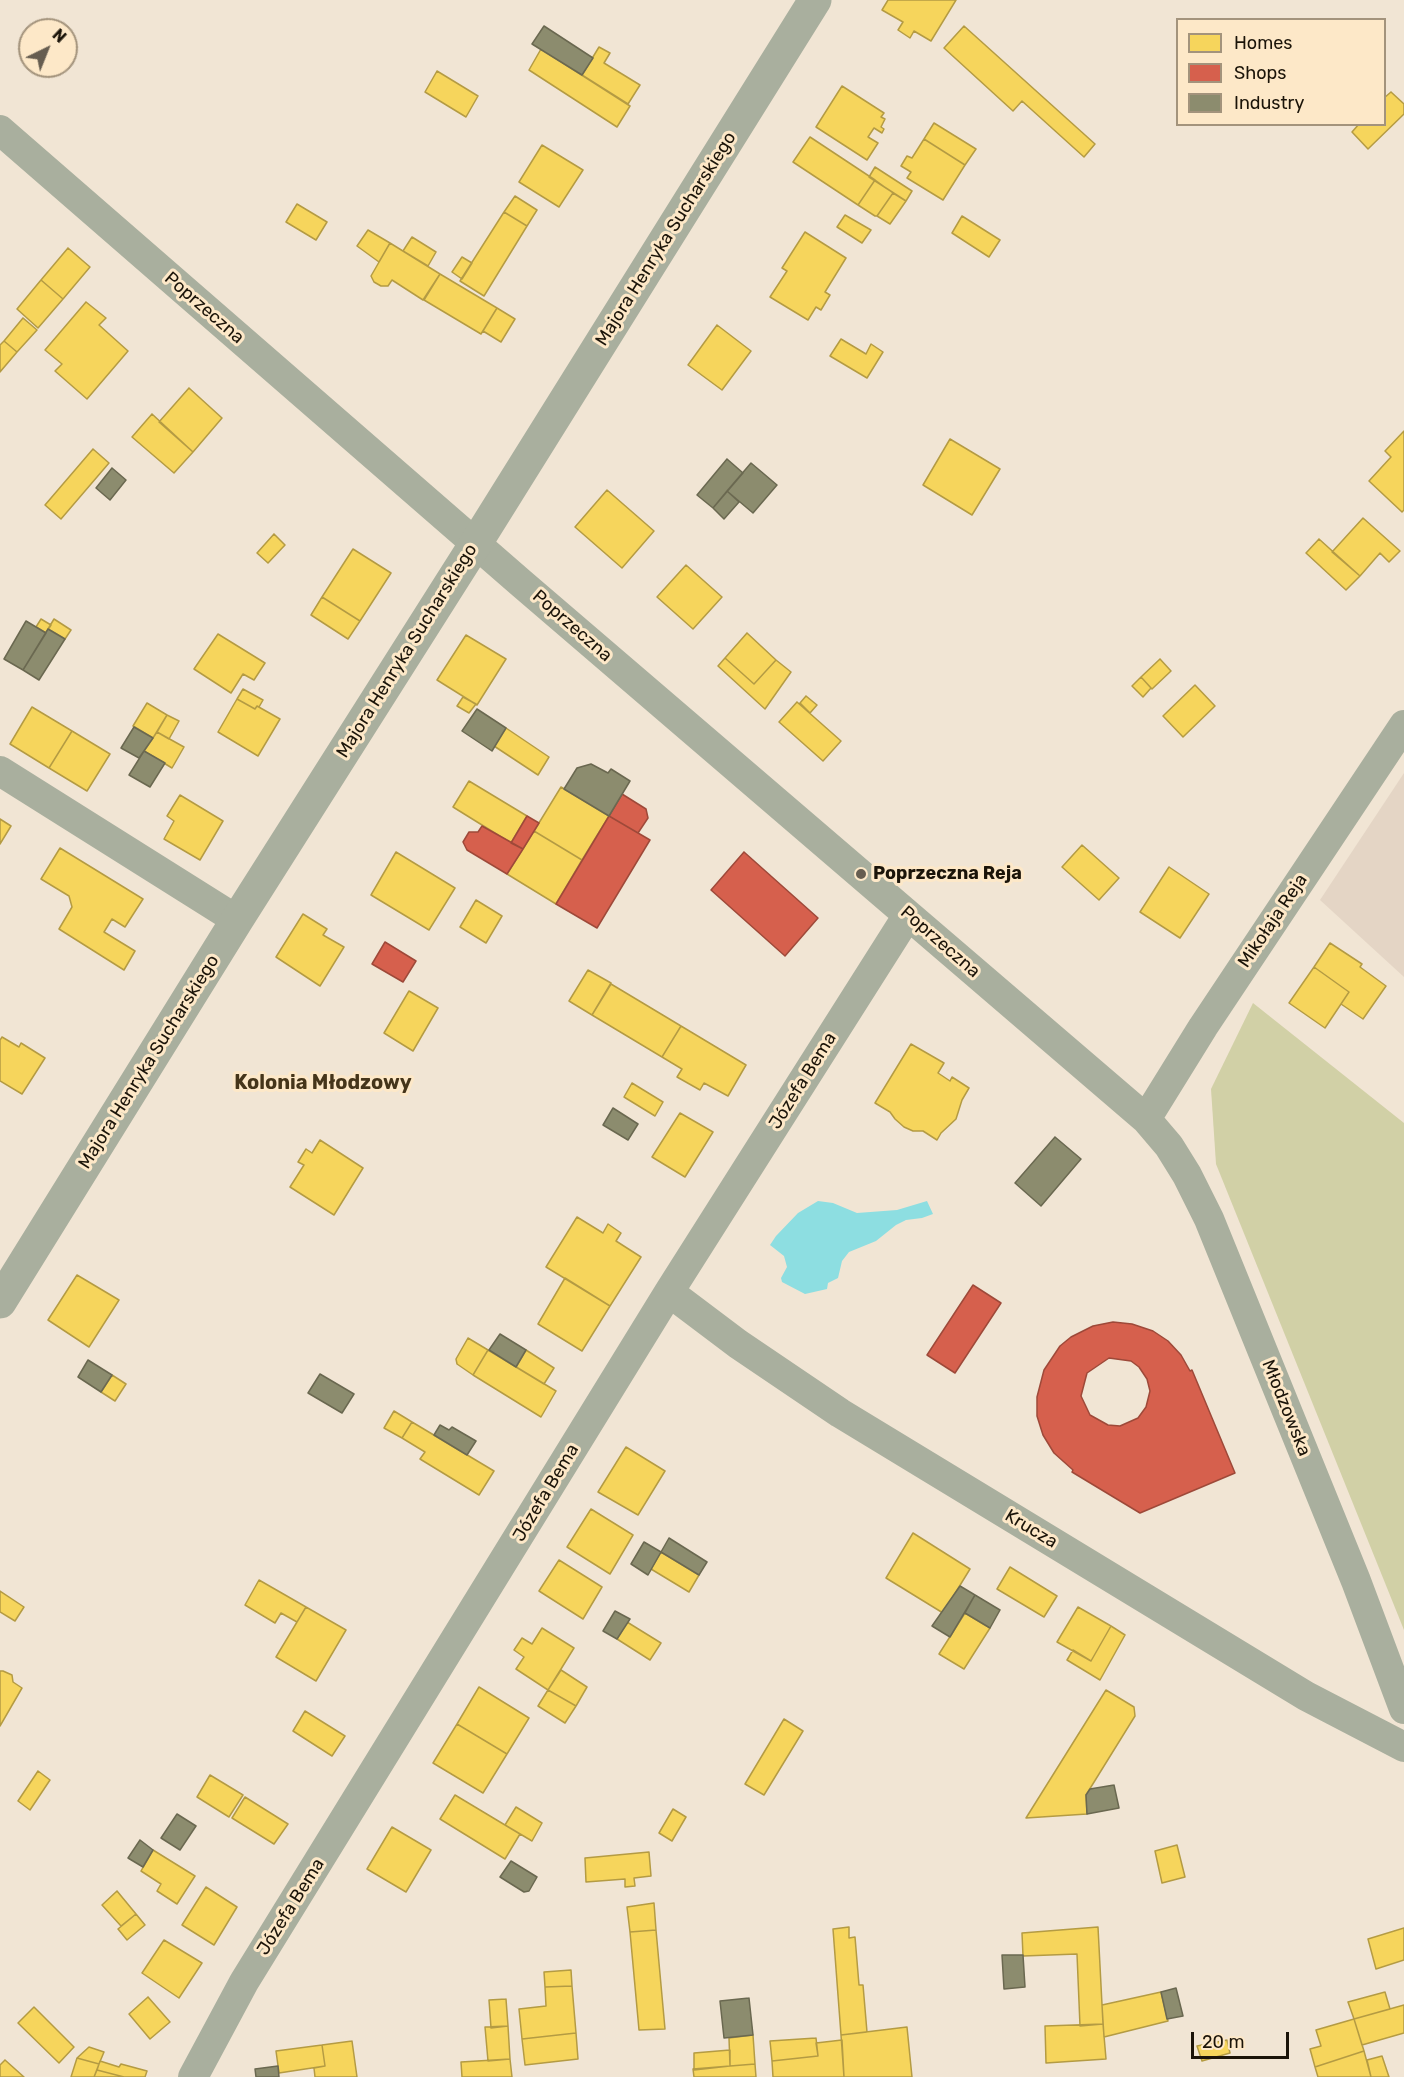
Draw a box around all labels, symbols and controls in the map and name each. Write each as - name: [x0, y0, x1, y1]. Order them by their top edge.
- north arrow: [18, 18, 78, 78]
- legend: [1176, 18, 1386, 126]
- text: N: [49, 25, 70, 47]
- text: Homes: [1234, 32, 1292, 54]
- text: Shops: [1234, 62, 1286, 84]
- text: Industry: [1234, 92, 1304, 114]
- street label: Majora Henryka Sucharskiego: [591, 128, 741, 350]
- street label: Poprzeczna: [160, 268, 248, 348]
- street label: Majora Henryka Sucharskiego: [332, 540, 482, 762]
- street label: Poprzeczna: [528, 586, 616, 666]
- place label: Poprzeczna Reja: [873, 863, 1022, 885]
- marker: Poprzeczna Reja: [854, 867, 868, 881]
- street label: Mikołaja Reja: [1234, 870, 1312, 972]
- street label: Poprzeczna: [896, 902, 984, 982]
- street label: Majora Henryka Sucharskiego: [74, 951, 224, 1173]
- street label: Józefa Bema: [765, 1029, 841, 1133]
- district label: Kolonia Młodzowy: [234, 1071, 412, 1095]
- street label: Młodzowska: [1257, 1357, 1315, 1459]
- street label: Józefa Bema: [508, 1440, 584, 1546]
- street label: Krucza: [1001, 1505, 1061, 1553]
- street label: Józefa Bema: [253, 1855, 329, 1959]
- scale bar: [1194, 2020, 1292, 2058]
- text: 20 m: [1202, 2031, 1244, 2053]

